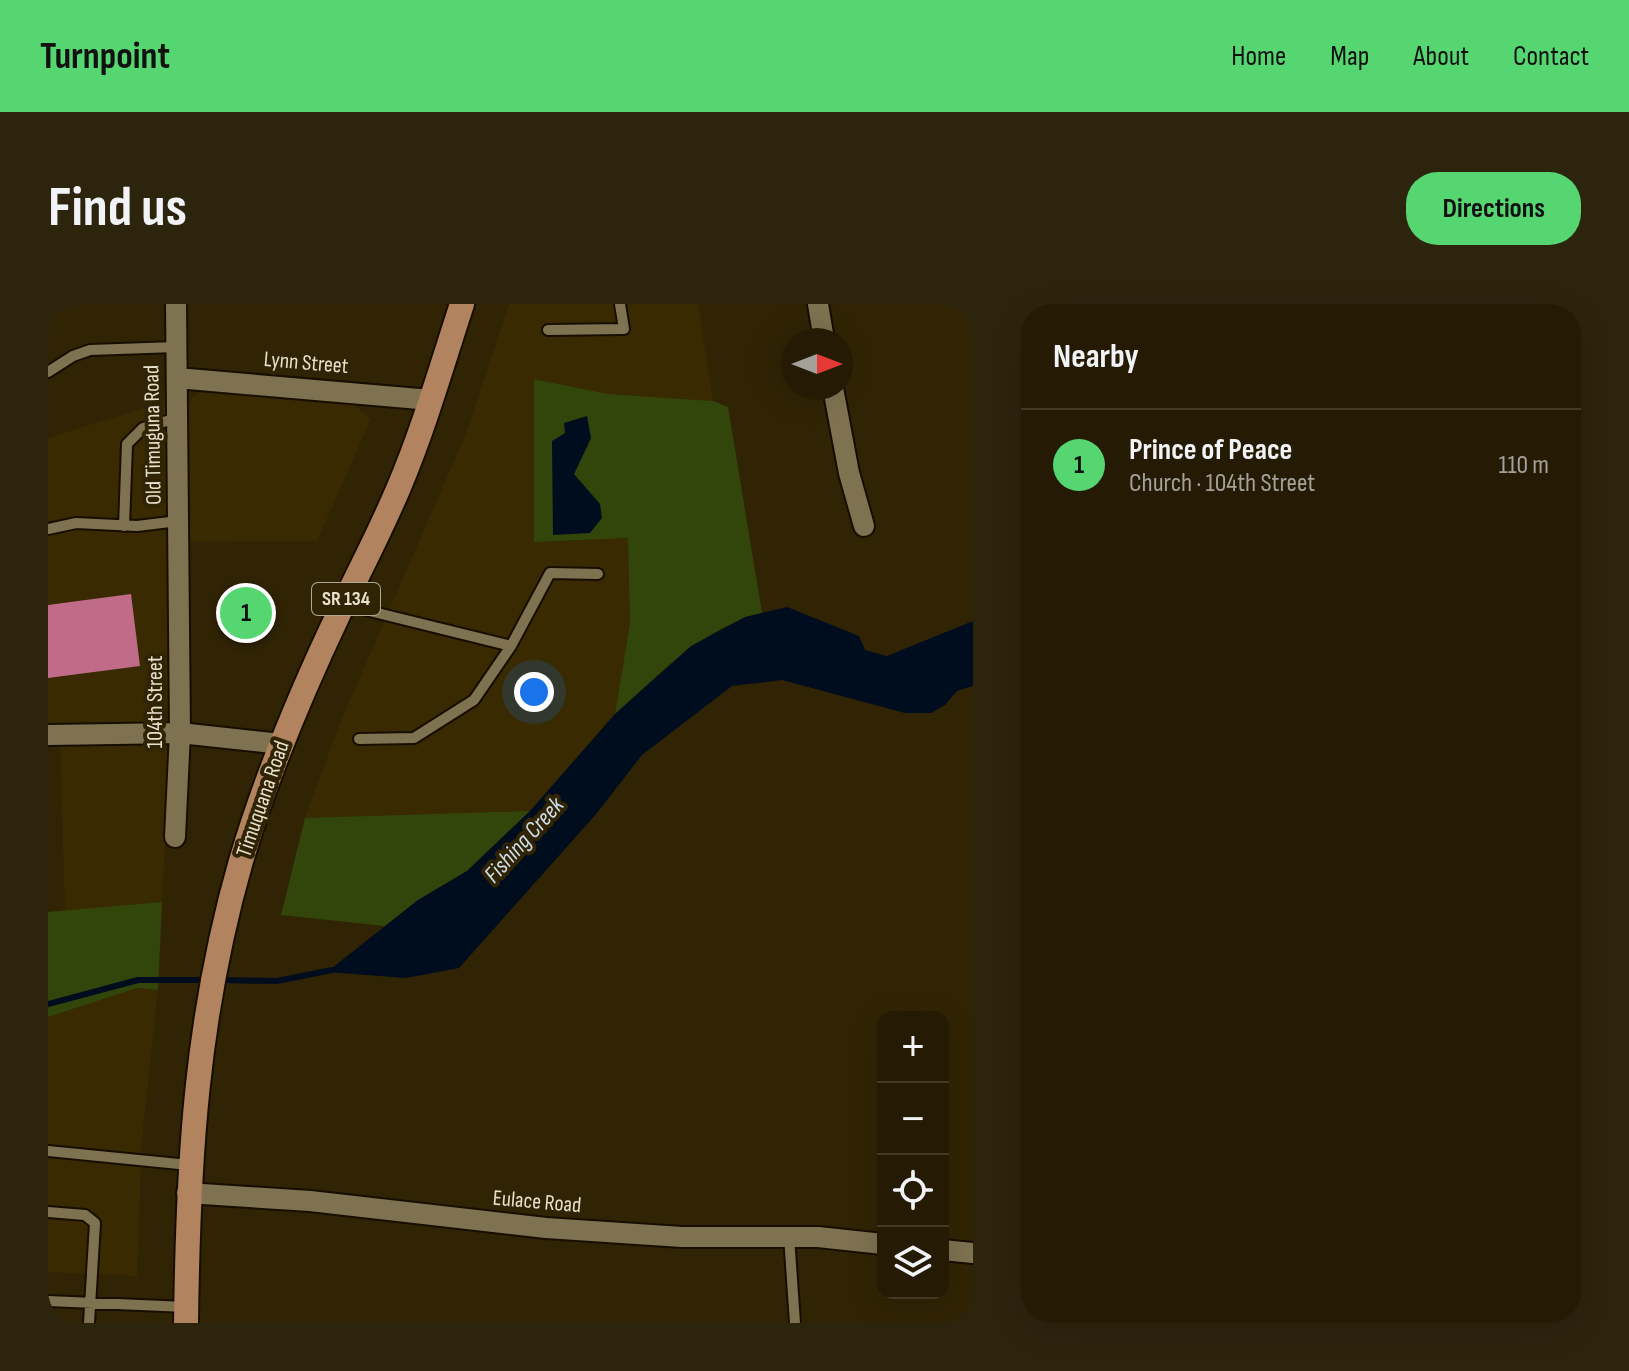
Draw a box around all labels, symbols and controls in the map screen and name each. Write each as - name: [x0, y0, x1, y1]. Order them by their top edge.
- text: Turnpoint: [40, 34, 170, 79]
- text: Home: [1231, 40, 1286, 73]
- text: Map: [1330, 40, 1369, 73]
- text: About: [1413, 40, 1469, 73]
- text: Contact: [1513, 40, 1589, 73]
- button: Directions: [1406, 172, 1581, 245]
- text: Find us: [48, 175, 187, 242]
- north arrow: [781, 328, 853, 400]
- text: Nearby: [1053, 336, 1139, 377]
- street label: Lynn Street: [263, 346, 350, 380]
- street label: Old Timuguna Road: [138, 365, 168, 505]
- text: Prince of Peace: [1129, 432, 1292, 468]
- text: 1: [1074, 450, 1084, 481]
- text: 110 m: [1498, 450, 1549, 481]
- text: Church · 104th Street: [1129, 468, 1315, 499]
- pin: 1: [220, 583, 272, 643]
- road number: SR 134: [312, 583, 380, 615]
- street label: 104th Street: [142, 655, 169, 748]
- your location: [514, 672, 554, 712]
- street label: Timuquana Road: [231, 737, 295, 861]
- water label: Fishing Creek: [478, 790, 571, 889]
- map controls: [877, 1011, 949, 1299]
- button: +: [877, 1011, 949, 1083]
- button: −: [877, 1083, 949, 1155]
- button: locate: [877, 1155, 949, 1227]
- street label: Eulace Road: [492, 1185, 582, 1219]
- button: layers: [877, 1227, 949, 1299]

